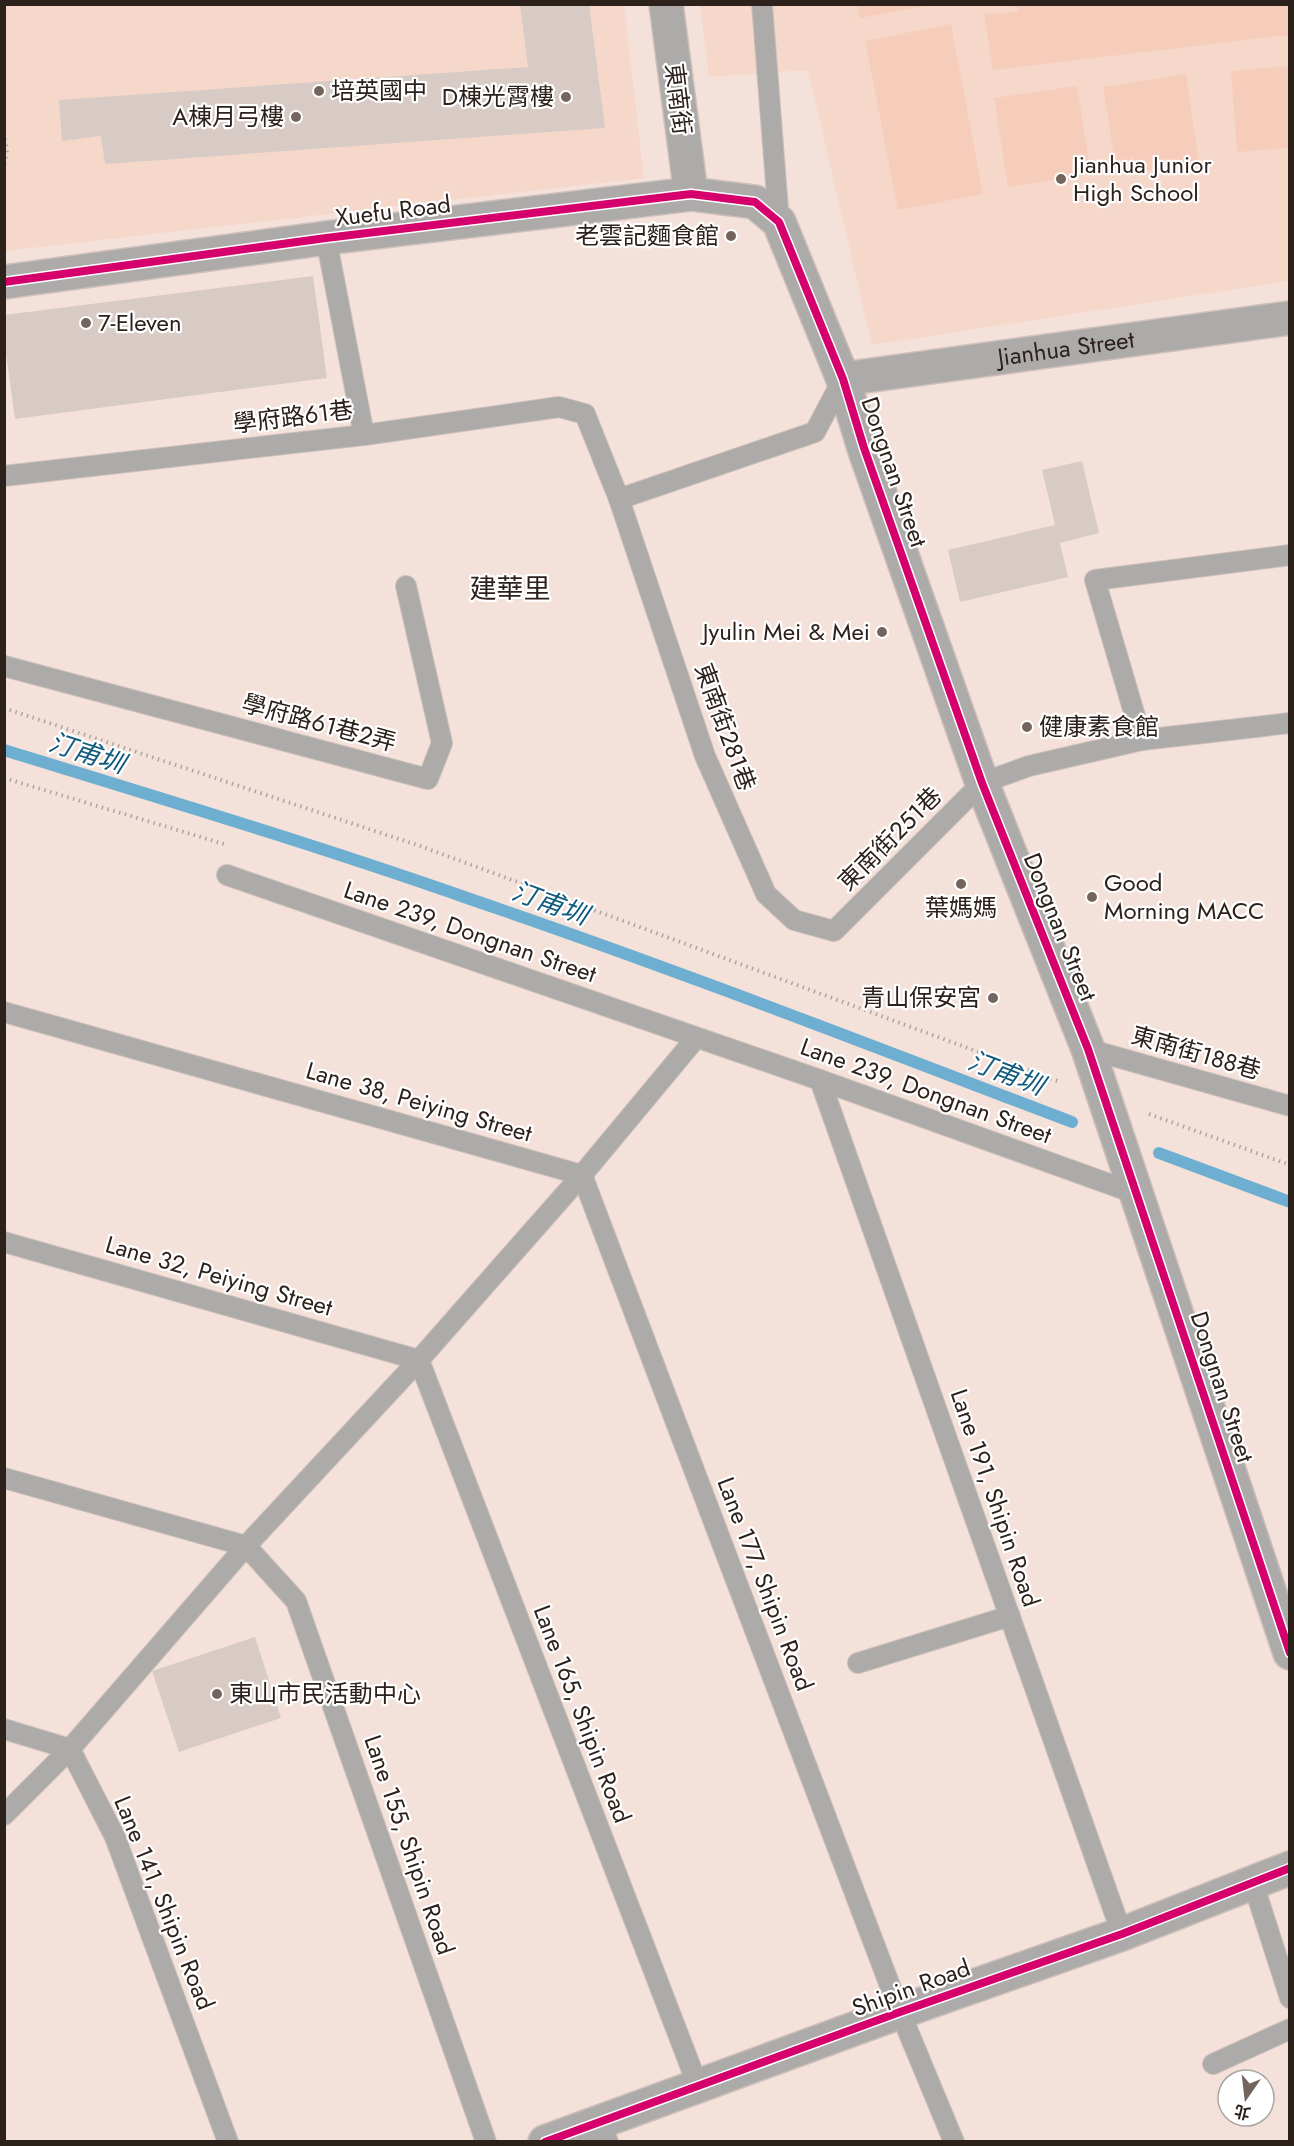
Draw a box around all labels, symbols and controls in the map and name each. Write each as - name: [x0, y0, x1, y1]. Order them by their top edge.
- street label: 東南街: [657, 61, 700, 137]
- place label: 培英國中: [331, 73, 427, 108]
- place label: D棟光霄樓: [442, 79, 554, 114]
- marker: 培英國中: [312, 84, 326, 98]
- marker: D棟光霄樓: [559, 90, 573, 104]
- place label: A棟月弓樓: [172, 99, 284, 134]
- marker: A棟月弓樓: [289, 110, 303, 124]
- place label: Jianhua Junior High School: [1070, 147, 1212, 210]
- marker: Jianhua Junior High School: [1054, 172, 1068, 186]
- street label: Xuefu Road: [333, 186, 453, 235]
- place label: 老雲記麵食館: [575, 218, 719, 253]
- marker: 老雲記麵食館: [724, 229, 738, 243]
- place label: 7-Eleven: [98, 305, 182, 340]
- marker: 7-Eleven: [79, 316, 93, 330]
- street label: Jianhua Street: [992, 321, 1137, 375]
- street label: 學府路61巷: [231, 392, 355, 441]
- street label: Dongnan Street: [852, 392, 937, 552]
- district label: 建華里: [470, 569, 551, 608]
- place label: Jyulin Mei & Mei: [700, 614, 870, 649]
- marker: Jyulin Mei & Mei: [875, 625, 889, 639]
- street label: 東南街281巷: [686, 658, 765, 796]
- street label: 學府路61巷2弄: [238, 685, 400, 760]
- place label: 健康素食館: [1039, 709, 1159, 744]
- marker: 健康素食館: [1020, 720, 1034, 734]
- water label: 汀甫圳: [44, 723, 134, 784]
- street label: 東南街251巷: [830, 779, 949, 898]
- street label: Dongnan Street: [1015, 848, 1106, 1006]
- place label: Good Morning MACC: [1104, 865, 1265, 928]
- street label: Lane 239, Dongnan Street: [339, 872, 601, 991]
- water label: 汀甫圳: [507, 872, 597, 936]
- marker: 葉媽媽: [954, 877, 968, 891]
- place label: 葉媽媽: [925, 890, 997, 925]
- marker: Good Morning MACC: [1085, 890, 1099, 904]
- place label: 青山保安宮: [861, 980, 981, 1015]
- marker: 青山保安宮: [986, 991, 1000, 1005]
- street label: 東南街188巷: [1127, 1017, 1265, 1088]
- street label: Lane 239, Dongnan Street: [796, 1029, 1057, 1152]
- water label: 汀甫圳: [963, 1041, 1053, 1106]
- street label: Lane 38, Peiying Street: [302, 1053, 536, 1151]
- street label: Lane 32, Peiying Street: [102, 1226, 337, 1325]
- street label: Dongnan Street: [1182, 1307, 1263, 1467]
- street label: Lane 191, Shipin Road: [942, 1384, 1049, 1611]
- street label: Lane 177, Shipin Road: [709, 1472, 822, 1696]
- street label: Lane 165, Shipin Road: [525, 1600, 640, 1828]
- place label: 東山市民活動中心: [229, 1676, 421, 1711]
- marker: 東山市民活動中心: [210, 1687, 224, 1701]
- street label: Lane 155, Shipin Road: [355, 1730, 464, 1959]
- street label: Lane 141, Shipin Road: [106, 1790, 223, 2015]
- street label: Shipin Road: [847, 1950, 975, 2025]
- north arrow: [1216, 2068, 1276, 2128]
- text: 北: [1232, 2099, 1253, 2125]

